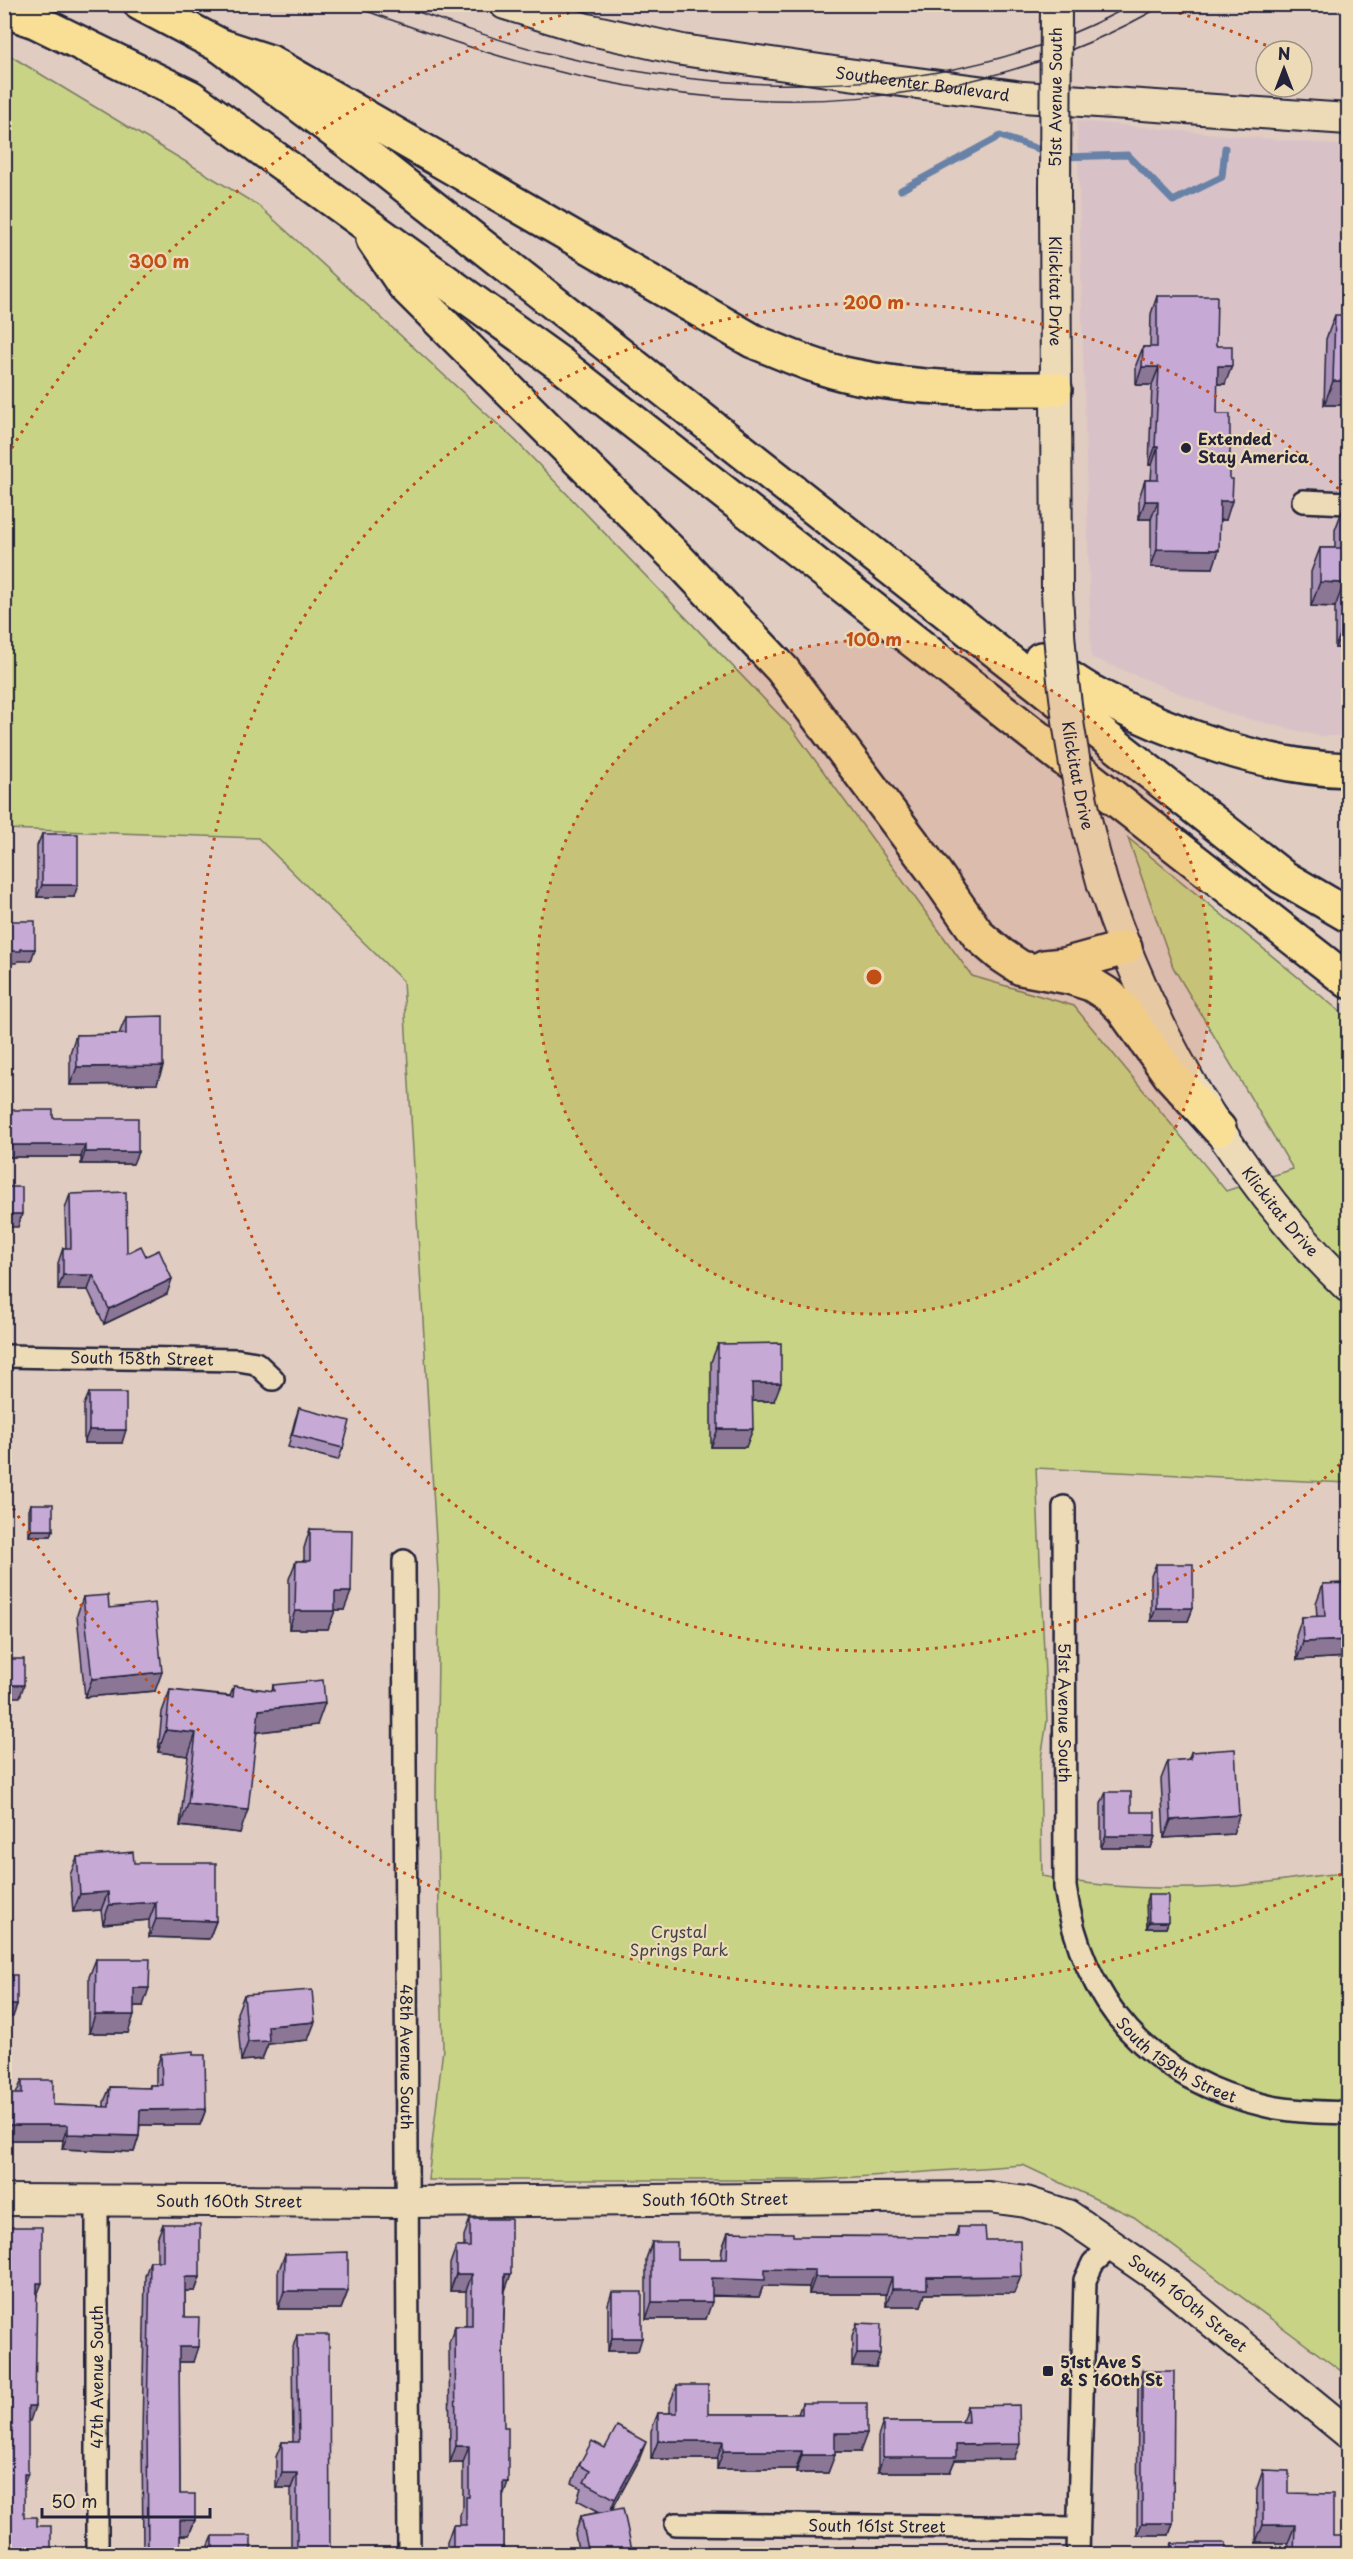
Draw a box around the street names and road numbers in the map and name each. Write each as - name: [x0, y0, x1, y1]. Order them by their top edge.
- street label: 51st Avenue South: [1042, 27, 1067, 167]
- street label: Southcenter Boulevard: [834, 59, 1011, 106]
- street label: Klickitat Drive: [1044, 236, 1069, 346]
- street label: Klickitat Drive: [1057, 720, 1101, 832]
- street label: Klickitat Drive: [1237, 1161, 1325, 1262]
- street label: South 158th Street: [70, 1344, 214, 1371]
- street label: 51st Avenue South: [1053, 1643, 1078, 1783]
- street label: 48th Avenue South: [395, 1984, 420, 2130]
- street label: South 159th Street: [1111, 2011, 1240, 2108]
- street label: South 160th Street: [642, 2186, 788, 2211]
- street label: South 160th Street: [156, 2188, 302, 2212]
- street label: South 160th Street: [1124, 2248, 1253, 2357]
- street label: 47th Avenue South: [84, 2305, 108, 2449]
- street label: South 161st Street: [808, 2512, 946, 2538]

